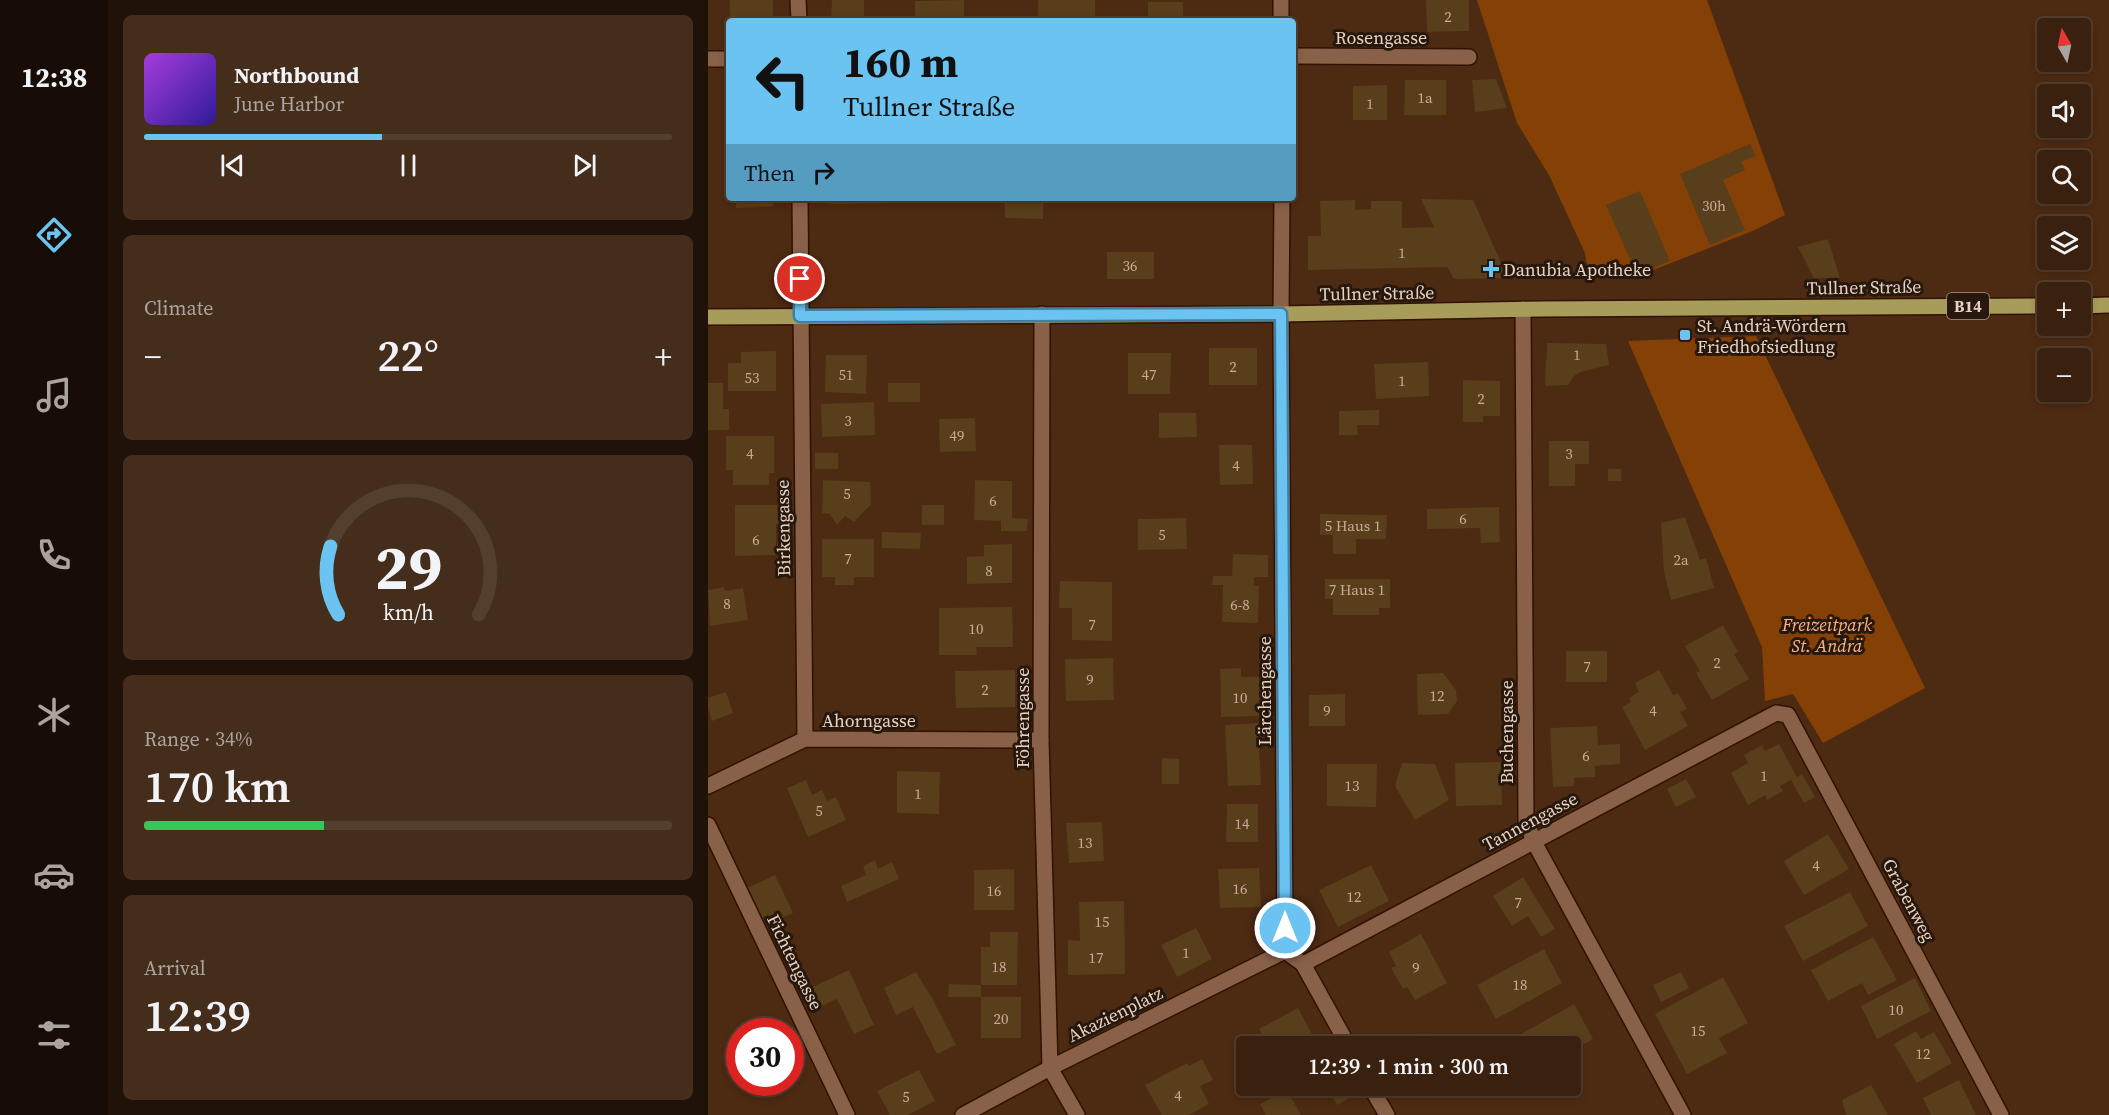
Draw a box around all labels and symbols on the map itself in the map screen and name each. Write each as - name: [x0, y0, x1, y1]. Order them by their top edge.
- house number: 2: [1444, 6, 1452, 27]
- north arrow: [2037, 18, 2091, 72]
- street label: Rosengasse: [1335, 25, 1427, 50]
- house number: 1a: [1417, 87, 1433, 108]
- house number: 1: [1366, 93, 1374, 114]
- house number: 30h: [1702, 195, 1726, 216]
- house number: 1: [1398, 242, 1406, 263]
- pin: [774, 253, 825, 304]
- house number: 36: [1122, 255, 1138, 276]
- place label: Danubia Apotheke: [1503, 257, 1651, 282]
- marker: Danubia Apotheke: [1484, 262, 1498, 276]
- street label: Tullner Straße: [1806, 273, 1922, 301]
- street label: Tullner Straße: [1319, 279, 1435, 307]
- road number: B14: [1947, 293, 1989, 319]
- place label: St. Andrä-Wördern Friedhofsiedlung: [1697, 313, 1847, 359]
- marker: St. Andrä-Wördern Friedhofsiedlung: [1678, 328, 1692, 342]
- house number: 1: [1573, 344, 1581, 365]
- house number: 2: [1229, 356, 1237, 377]
- house number: 51: [838, 364, 854, 385]
- house number: 47: [1141, 364, 1157, 385]
- house number: 53: [744, 367, 760, 388]
- house number: 1: [1398, 370, 1406, 391]
- house number: 2: [1477, 388, 1485, 409]
- house number: 3: [844, 410, 852, 431]
- house number: 49: [949, 425, 965, 446]
- house number: 4: [746, 443, 754, 464]
- house number: 3: [1565, 443, 1573, 464]
- house number: 4: [1232, 455, 1240, 476]
- street label: Birkengasse: [770, 479, 796, 577]
- house number: 5: [843, 483, 851, 504]
- house number: 6: [989, 490, 997, 511]
- house number: 6: [1459, 508, 1467, 529]
- house number: 5 Haus 1: [1325, 515, 1381, 536]
- house number: 5: [1158, 524, 1166, 545]
- house number: 6: [752, 529, 760, 550]
- house number: 7: [844, 548, 852, 569]
- house number: 2a: [1673, 549, 1689, 570]
- house number: 8: [985, 560, 993, 581]
- house number: 7 Haus 1: [1329, 579, 1385, 600]
- house number: 8: [723, 593, 731, 614]
- house number: 6-8: [1230, 594, 1250, 615]
- park label: Freizeitpark St. Andrä: [1781, 612, 1873, 658]
- house number: 7: [1088, 614, 1096, 635]
- house number: 10: [968, 618, 984, 639]
- street label: Lärchengasse: [1252, 636, 1277, 746]
- house number: 2: [1713, 652, 1721, 673]
- house number: 7: [1583, 656, 1591, 677]
- street label: Föhrengasse: [1010, 668, 1035, 768]
- house number: 9: [1086, 669, 1094, 690]
- house number: 2: [981, 679, 989, 700]
- street label: Buchengasse: [1494, 680, 1519, 784]
- house number: 12: [1429, 685, 1445, 706]
- house number: 10: [1232, 687, 1248, 708]
- house number: 9: [1323, 700, 1331, 721]
- house number: 4: [1649, 700, 1657, 721]
- street label: Ahorngasse: [822, 708, 916, 733]
- house number: 6: [1582, 745, 1590, 766]
- house number: 1: [1760, 765, 1768, 786]
- house number: 13: [1344, 775, 1360, 796]
- house number: 1: [914, 783, 922, 804]
- street label: Tannengasse: [1478, 786, 1582, 856]
- house number: 5: [815, 800, 823, 821]
- house number: 14: [1234, 813, 1250, 834]
- house number: 13: [1077, 832, 1093, 853]
- street label: Grabenweg: [1877, 854, 1941, 946]
- house number: 4: [1812, 855, 1820, 876]
- house number: 16: [1232, 878, 1248, 899]
- house number: 16: [986, 880, 1002, 901]
- house number: 12: [1346, 886, 1362, 907]
- house number: 7: [1514, 892, 1522, 913]
- position arrow: [1253, 896, 1317, 960]
- street label: Fichtengasse: [761, 910, 829, 1014]
- house number: 15: [1094, 911, 1110, 932]
- house number: 1: [1182, 942, 1190, 963]
- house number: 17: [1088, 947, 1104, 968]
- house number: 18: [991, 956, 1007, 977]
- house number: 9: [1412, 957, 1420, 978]
- house number: 18: [1512, 974, 1528, 995]
- street label: Akazienplatz: [1063, 980, 1167, 1048]
- house number: 10: [1888, 999, 1904, 1020]
- house number: 20: [993, 1008, 1009, 1029]
- speed limit sign: 30: [726, 1018, 804, 1096]
- house number: 15: [1690, 1020, 1706, 1041]
- house number: 12: [1915, 1043, 1931, 1064]
- house number: 4: [1174, 1085, 1182, 1106]
- house number: 5: [902, 1086, 910, 1107]

